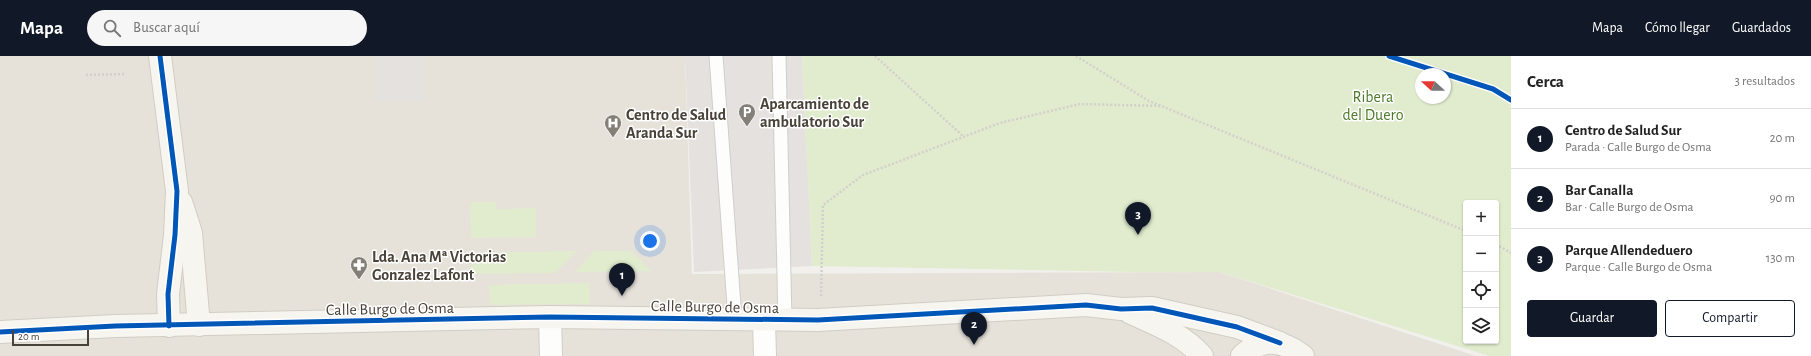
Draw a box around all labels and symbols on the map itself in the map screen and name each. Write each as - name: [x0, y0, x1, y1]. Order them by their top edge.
- north arrow: [1415, 68, 1451, 104]
- park label: Ribera del Duero: [1342, 89, 1404, 123]
- place label: Aparcamiento de ambulatorio Sur: [760, 96, 869, 130]
- parking icon: Aparcamiento de ambulatorio Sur: [737, 102, 757, 127]
- place label: Centro de Salud Aranda Sur: [626, 107, 727, 141]
- hospital icon: Centro de Salud Aranda Sur: [603, 113, 623, 138]
- pin: 3: [1125, 202, 1151, 235]
- your location: [640, 231, 660, 251]
- place label: Lda. Ana Mª Victorias Gonzalez Lafont: [372, 249, 506, 283]
- pharmacy icon: Lda. Ana Mª Victorias Gonzalez Lafont: [349, 255, 369, 280]
- pin: 1: [609, 263, 635, 296]
- street label: Calle Burgo de Osma: [651, 298, 779, 316]
- street label: Calle Burgo de Osma: [326, 300, 454, 318]
- pin: 2: [961, 312, 987, 345]
- scale bar: [12, 328, 89, 347]

